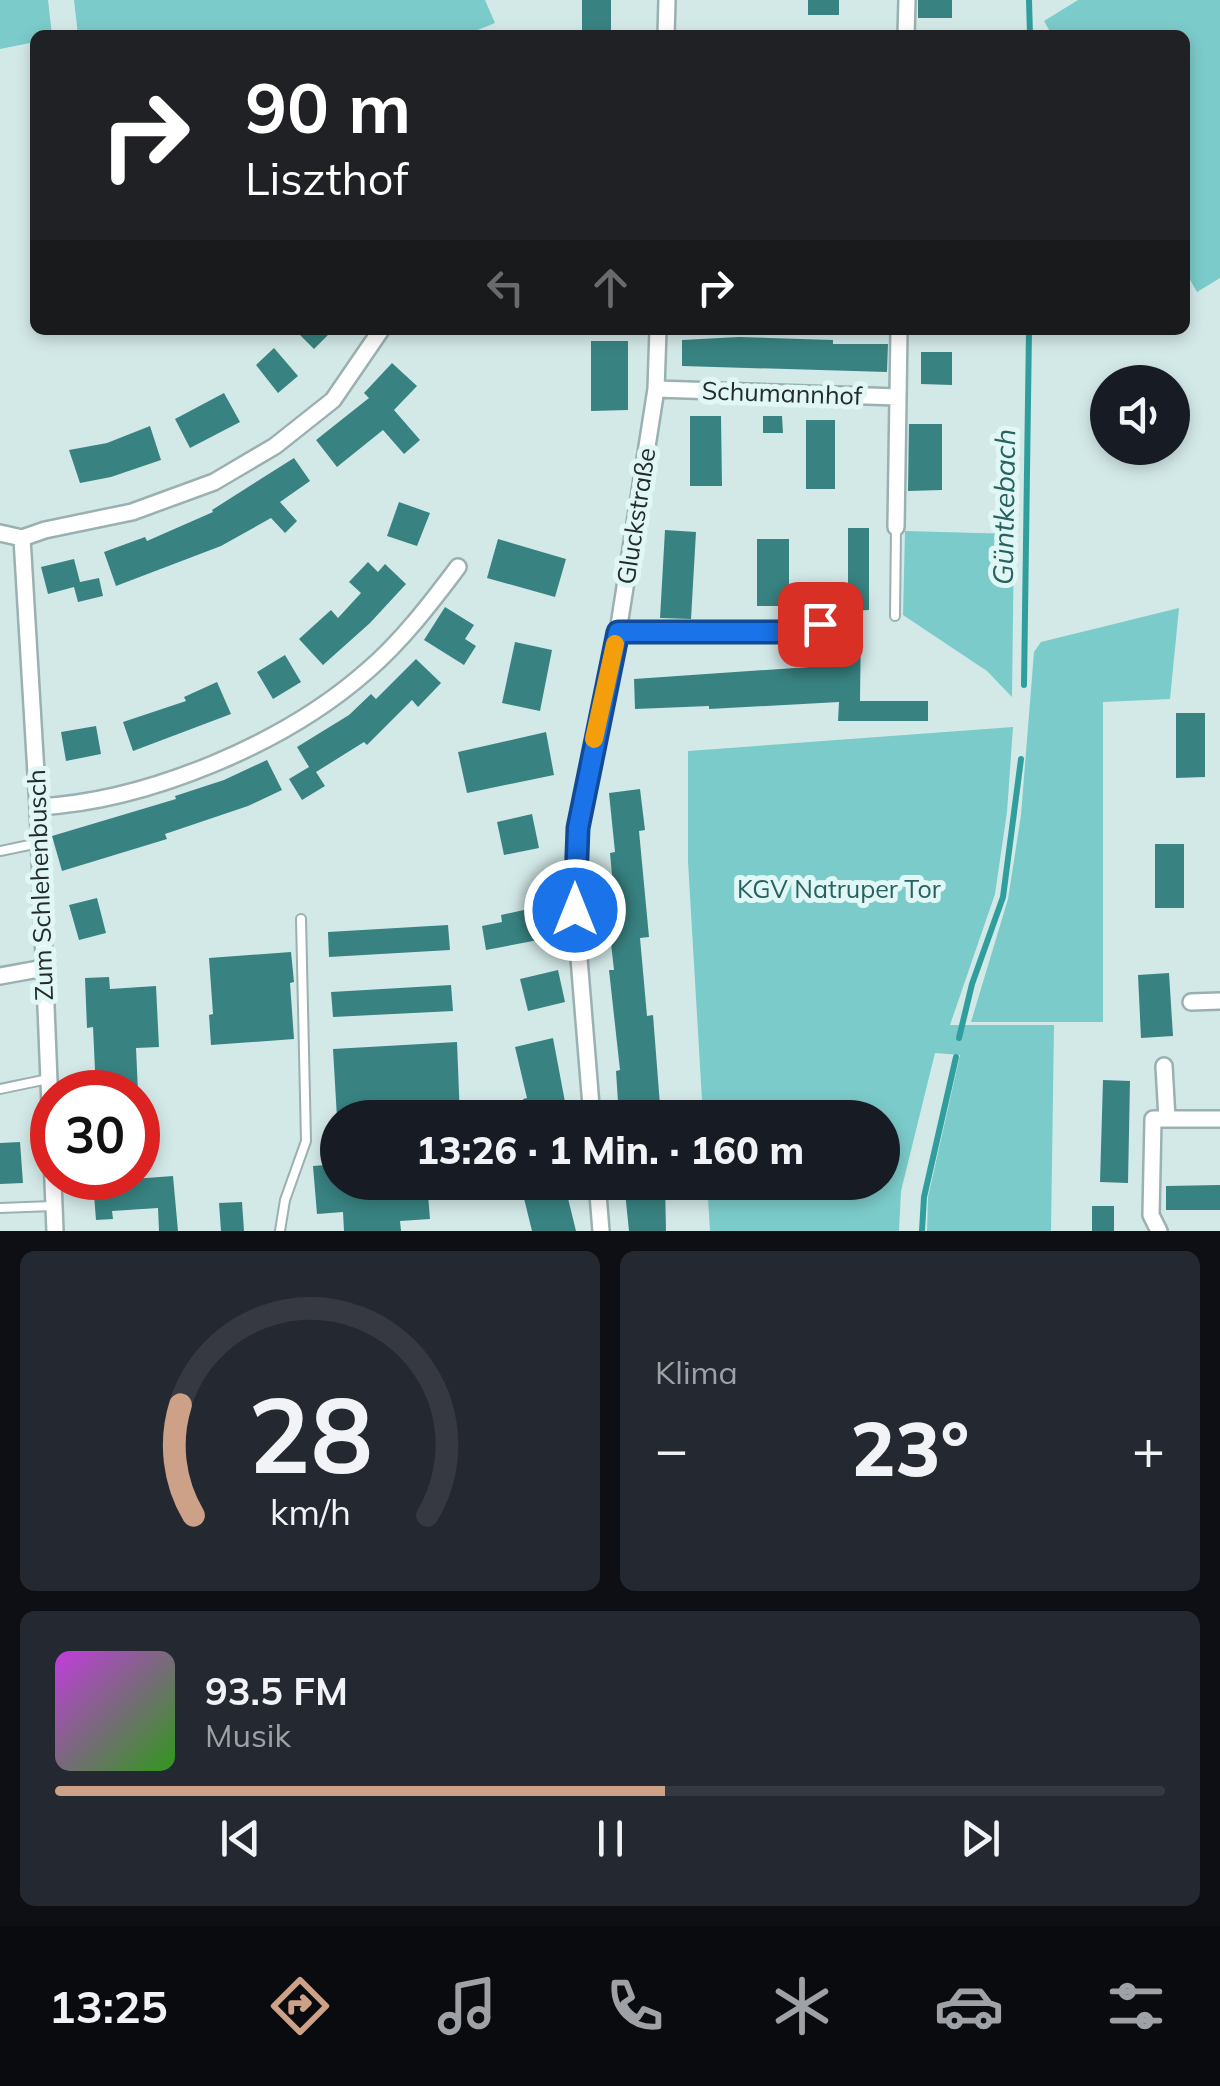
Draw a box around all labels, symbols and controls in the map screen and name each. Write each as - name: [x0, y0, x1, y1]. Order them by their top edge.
- text: 90 m: [245, 63, 411, 151]
- icon: right: [80, 70, 210, 200]
- text: Liszthof: [245, 150, 409, 206]
- icon: left: [478, 260, 533, 315]
- icon: ahead: [583, 260, 638, 315]
- icon: right: [688, 260, 743, 315]
- map controls: [1090, 365, 1190, 465]
- button: sound: [1090, 365, 1190, 465]
- street label: Schumannhof: [701, 374, 863, 411]
- water label: Güntkebach: [985, 429, 1022, 585]
- street label: Gluckstraße: [609, 445, 662, 587]
- pin: [778, 582, 863, 667]
- icon: arrive: [793, 597, 848, 652]
- street label: Zum Schlehenbusch: [20, 769, 59, 1001]
- position arrow: [523, 858, 627, 962]
- park label: KGV Natruper Tor: [737, 873, 941, 904]
- speed limit sign: 30: [30, 1070, 160, 1200]
- text: 13:26 · 1 Min. · 160 m: [416, 1126, 804, 1174]
- text: Klima: [655, 1352, 738, 1392]
- text: 28: [248, 1368, 372, 1499]
- text: 23°: [851, 1401, 969, 1495]
- text: −: [655, 1414, 688, 1483]
- text: +: [1132, 1414, 1165, 1483]
- text: km/h: [270, 1489, 350, 1534]
- text: 93.5 FM: [205, 1667, 348, 1715]
- text: Musik: [205, 1715, 291, 1755]
- icon: previous: [213, 1811, 268, 1866]
- icon: pause: [583, 1811, 638, 1866]
- icon: next: [953, 1811, 1008, 1866]
- icon: directions: [265, 1971, 335, 2041]
- icon: music: [432, 1971, 502, 2041]
- icon: phone: [600, 1971, 670, 2041]
- icon: climate: [767, 1971, 837, 2041]
- icon: car: [934, 1971, 1004, 2041]
- icon: filters: [1101, 1971, 1171, 2041]
- text: 13:25: [49, 1978, 168, 2034]

